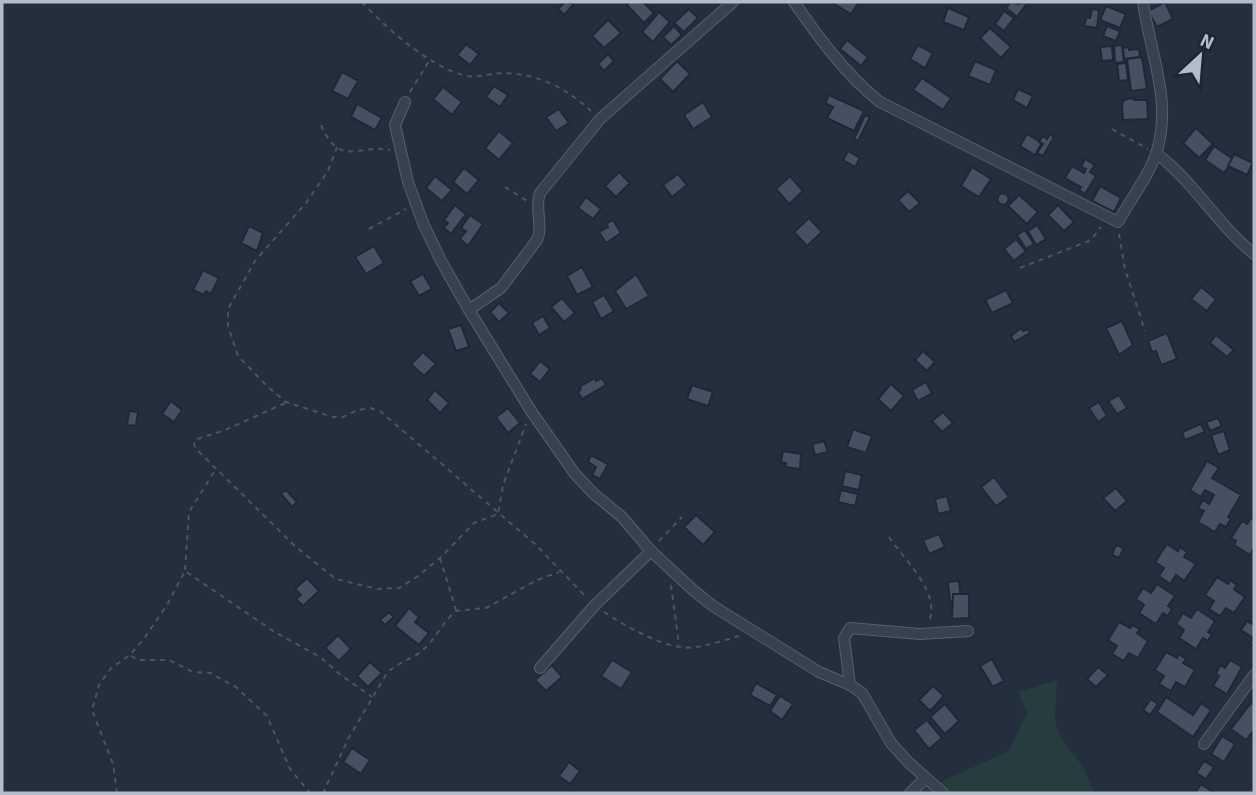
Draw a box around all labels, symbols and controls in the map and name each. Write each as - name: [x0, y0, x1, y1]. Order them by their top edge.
- north arrow: [1165, 21, 1235, 91]
- text: N: [1195, 27, 1218, 57]

